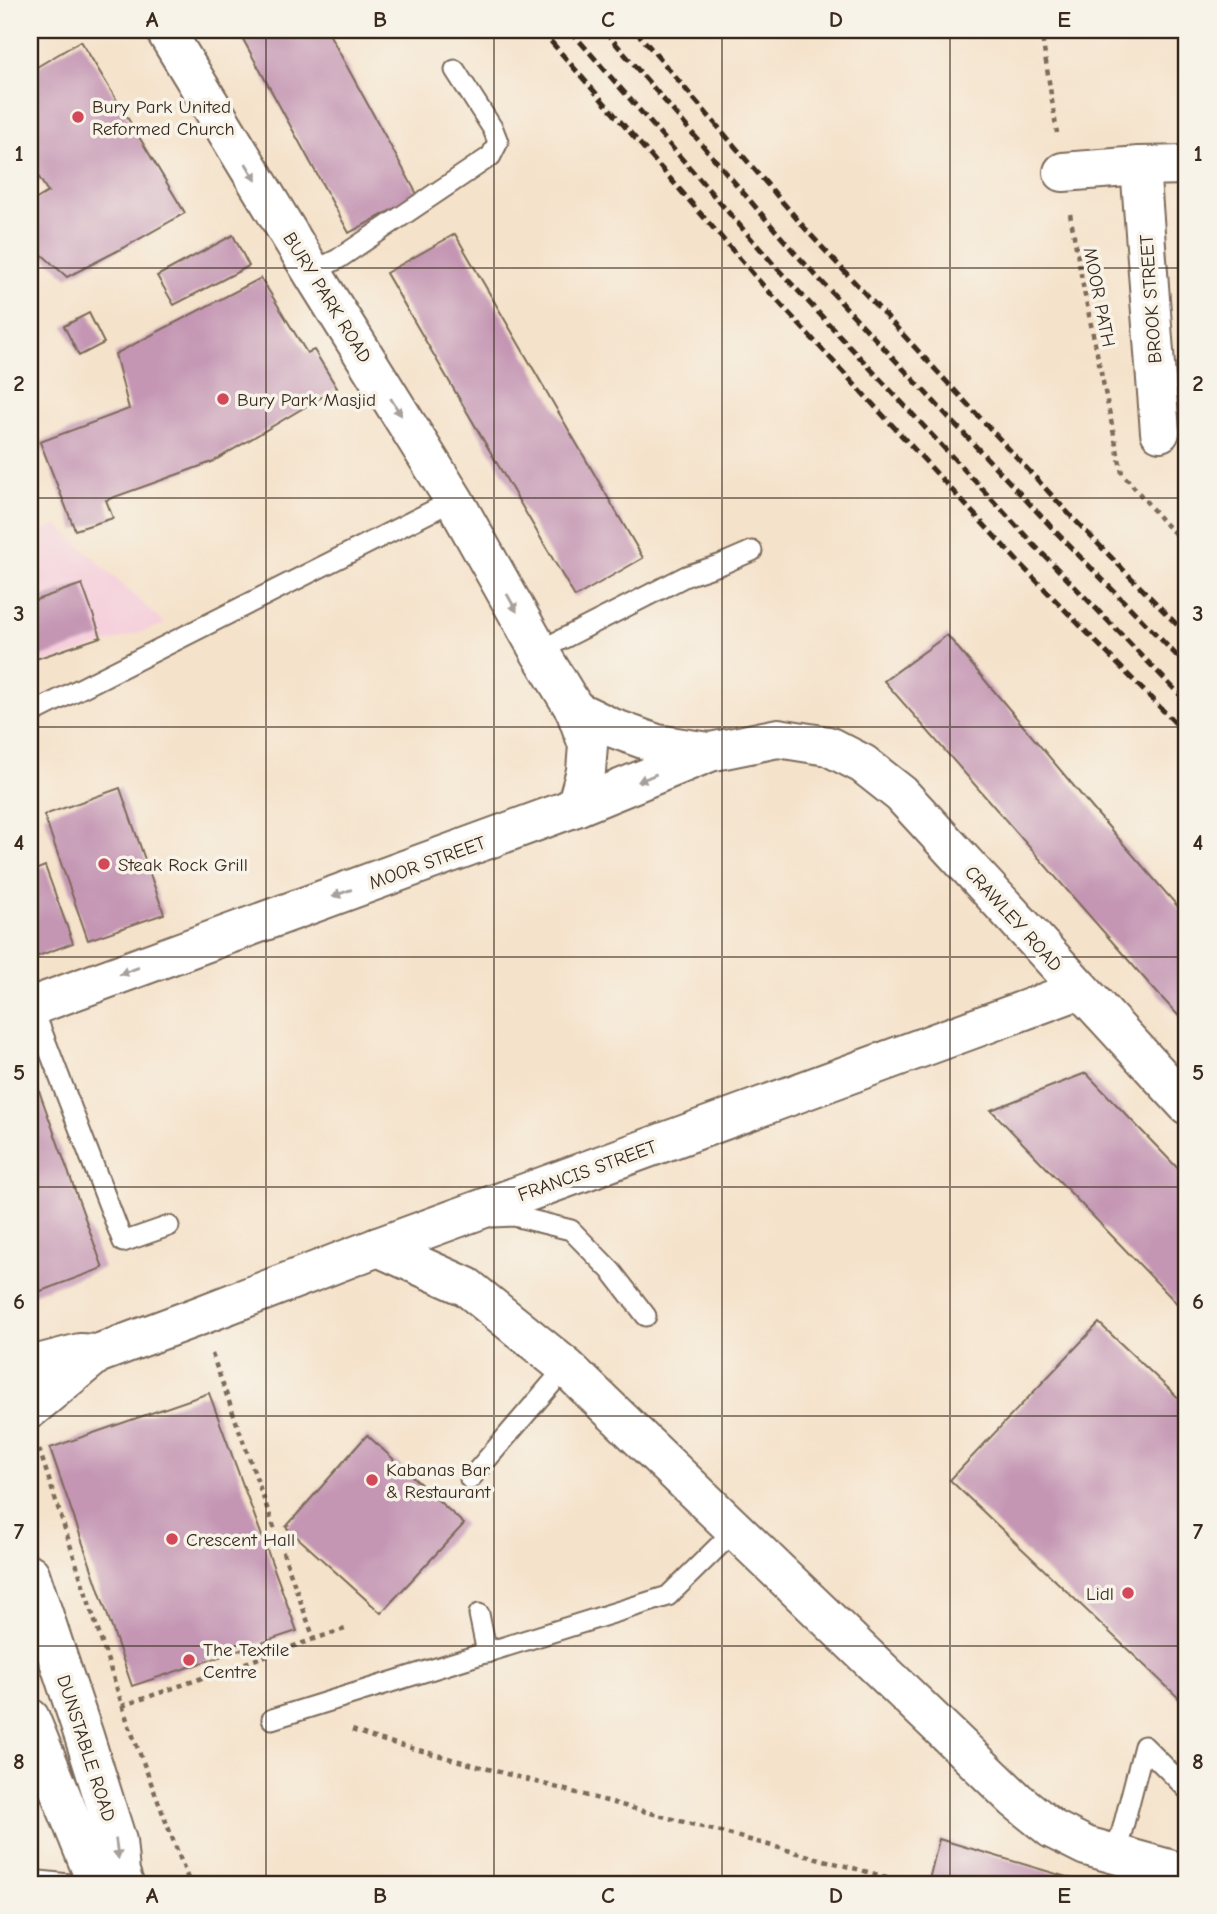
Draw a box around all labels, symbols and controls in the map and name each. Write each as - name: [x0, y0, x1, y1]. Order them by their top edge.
- text: A: [146, 6, 159, 33]
- text: B: [373, 6, 387, 33]
- text: C: [601, 6, 615, 33]
- text: D: [829, 6, 843, 33]
- text: E: [1057, 6, 1071, 33]
- place label: Bury Park United Reformed Church: [92, 96, 235, 140]
- marker: Bury Park United Reformed Church: [70, 109, 86, 125]
- text: 1: [14, 140, 24, 167]
- text: 1: [1193, 140, 1203, 167]
- one-way arrow: [245, 162, 258, 181]
- street label: BURY PARK ROAD: [278, 228, 376, 367]
- street label: BROOK STREET: [1136, 234, 1166, 364]
- street label: MOOR PATH: [1079, 245, 1119, 349]
- text: 2: [13, 370, 25, 397]
- text: 2: [1192, 370, 1204, 397]
- place label: Bury Park Masjid: [237, 389, 376, 411]
- marker: Bury Park Masjid: [215, 391, 231, 407]
- one-way arrow: [390, 398, 403, 417]
- one-way arrow: [506, 594, 518, 613]
- text: 3: [13, 600, 25, 627]
- text: 3: [1192, 600, 1204, 627]
- one-way arrow: [637, 772, 657, 784]
- text: 4: [14, 829, 25, 856]
- text: 4: [1193, 829, 1204, 856]
- street label: MOOR STREET: [366, 832, 489, 894]
- place label: Steak Rock Grill: [118, 854, 248, 876]
- marker: Steak Rock Grill: [96, 856, 112, 872]
- street label: CRAWLEY ROAD: [960, 861, 1067, 976]
- one-way arrow: [332, 887, 353, 898]
- one-way arrow: [118, 965, 139, 976]
- text: 5: [13, 1059, 25, 1086]
- text: 5: [1192, 1059, 1204, 1086]
- street label: FRANCIS STREET: [515, 1136, 660, 1206]
- text: 6: [13, 1288, 25, 1315]
- text: 6: [1192, 1288, 1204, 1315]
- place label: Kabanas Bar & Restaurant: [386, 1459, 491, 1503]
- marker: Kabanas Bar & Restaurant: [364, 1472, 380, 1488]
- text: 7: [14, 1518, 25, 1545]
- text: 7: [1193, 1518, 1204, 1545]
- place label: Crescent Hall: [186, 1529, 295, 1551]
- marker: Crescent Hall: [164, 1531, 180, 1547]
- place label: Lidl: [1086, 1583, 1114, 1605]
- marker: Lidl: [1120, 1585, 1136, 1601]
- place label: The Textile Centre: [203, 1639, 289, 1683]
- marker: The Textile Centre: [181, 1652, 197, 1668]
- street label: DUNSTABLE ROAD: [52, 1672, 120, 1824]
- text: 8: [13, 1748, 25, 1775]
- text: 8: [1192, 1748, 1204, 1775]
- one-way arrow: [112, 1838, 123, 1860]
- text: A: [146, 1882, 159, 1909]
- text: B: [373, 1882, 387, 1909]
- text: C: [601, 1882, 615, 1909]
- text: D: [829, 1882, 843, 1909]
- text: E: [1057, 1882, 1071, 1909]

